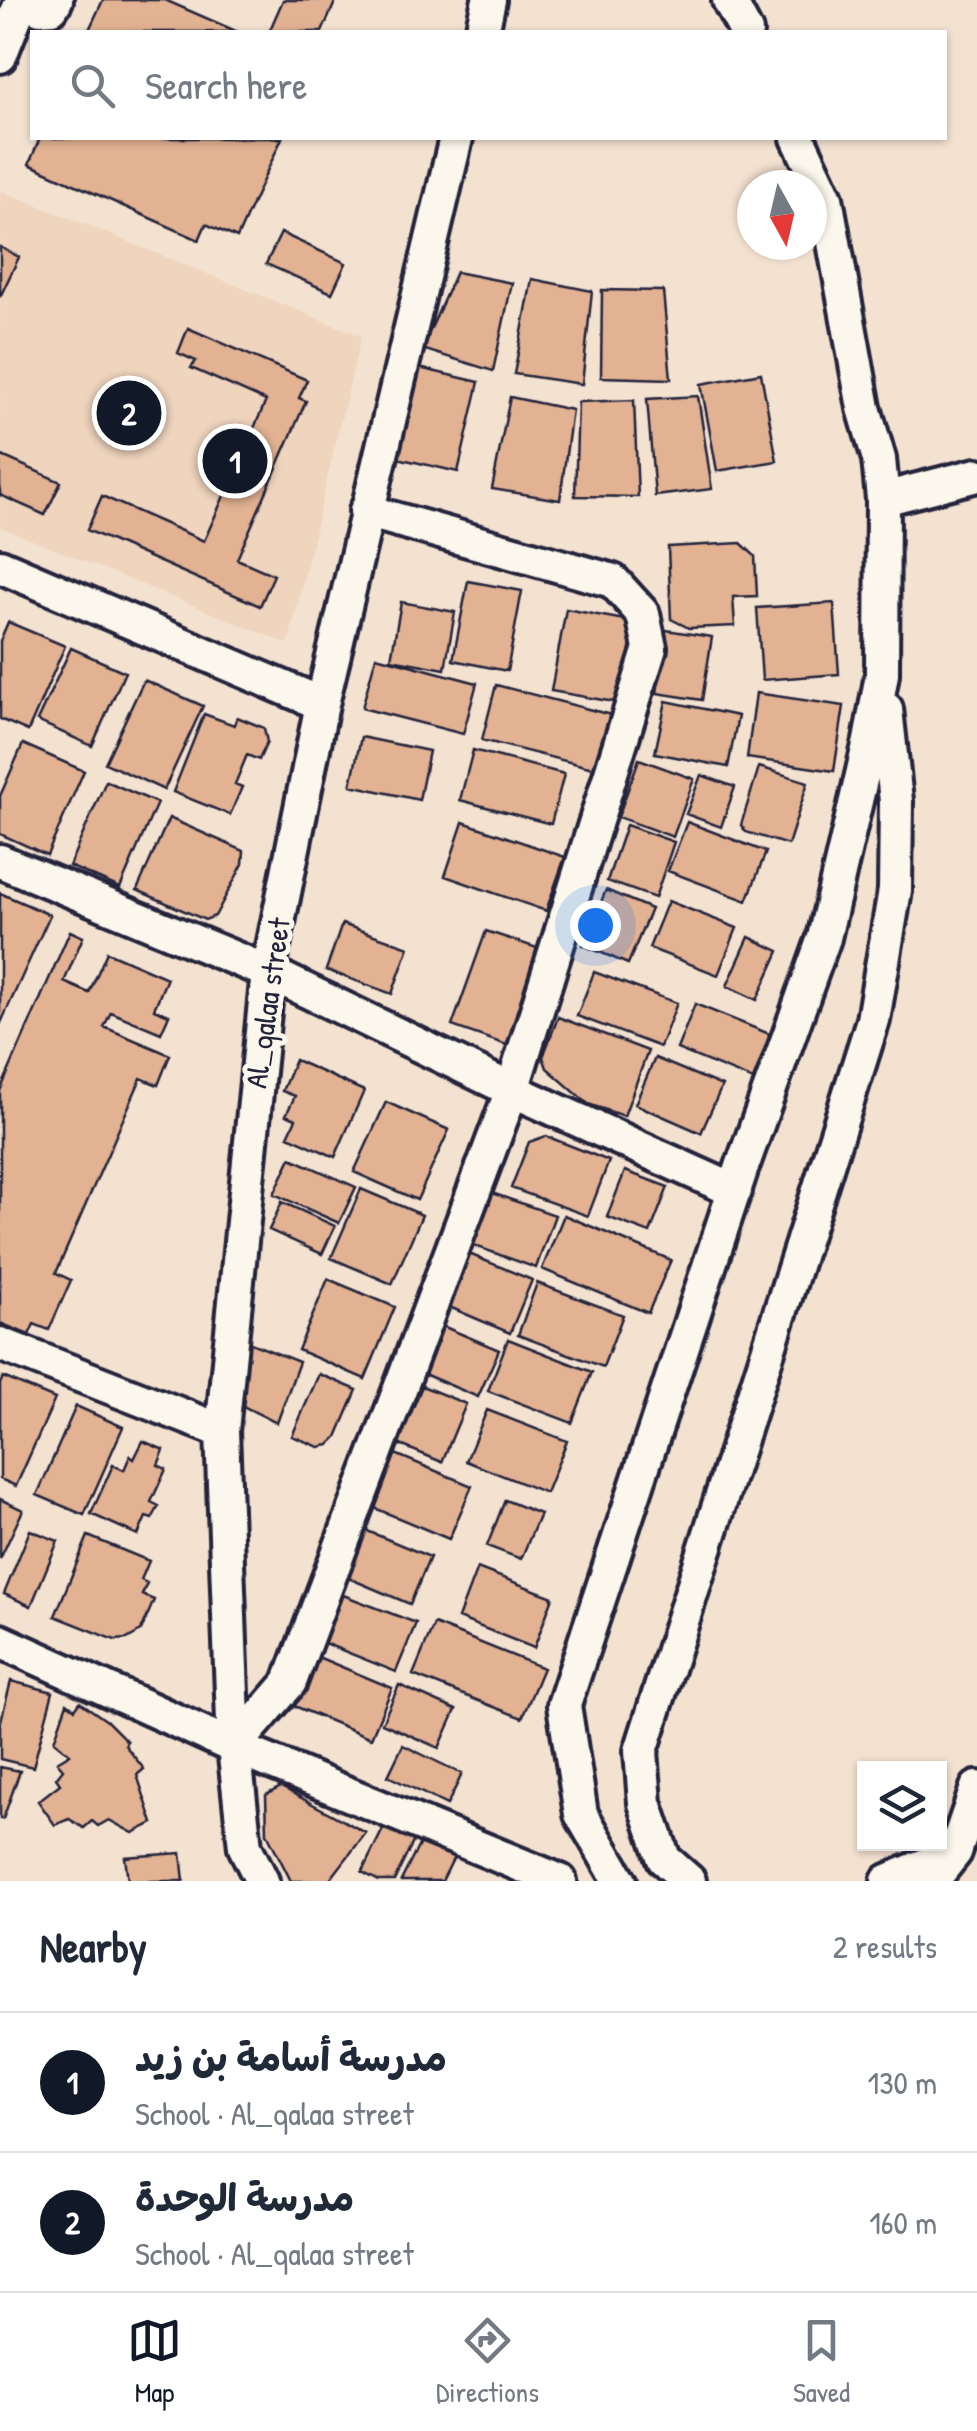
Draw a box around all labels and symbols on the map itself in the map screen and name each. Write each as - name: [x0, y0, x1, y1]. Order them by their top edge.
- north arrow: [737, 170, 827, 260]
- pin: 2: [96, 376, 162, 450]
- pin: 1: [202, 424, 268, 498]
- your location: [570, 900, 621, 951]
- street label: Al_qalaa street: [235, 915, 299, 1091]

